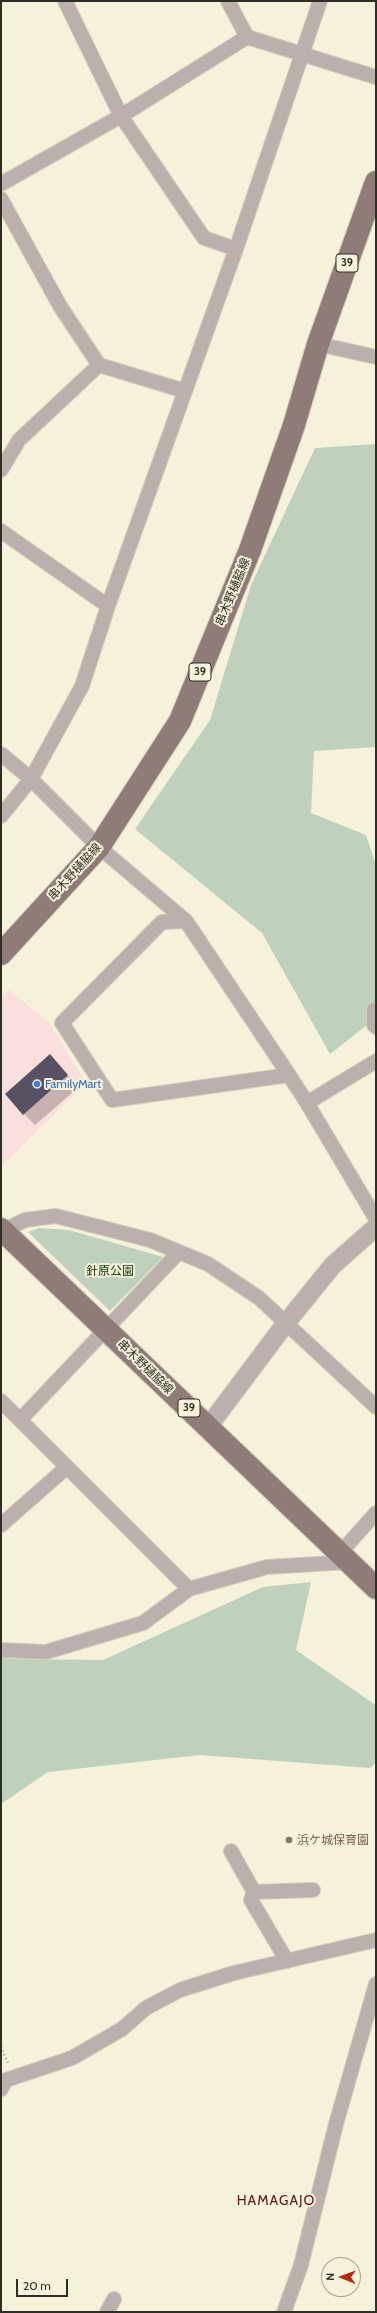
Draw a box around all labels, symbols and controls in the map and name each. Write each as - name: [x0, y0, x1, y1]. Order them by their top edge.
- road number: 39: [336, 254, 358, 272]
- street label: 串木野樋脇線: [213, 556, 253, 628]
- road number: 39: [189, 663, 211, 681]
- street label: 串木野樋脇線: [46, 840, 104, 904]
- place label: FamilyMart: [45, 1077, 101, 1091]
- marker: FamilyMart: [32, 1079, 42, 1089]
- park label: 針原公園: [86, 1264, 134, 1278]
- street label: 串木野樋脇線: [114, 1337, 176, 1397]
- road number: 39: [178, 1399, 200, 1417]
- place label: 浜ケ城保育園: [297, 1833, 369, 1847]
- marker: 浜ケ城保育園: [284, 1835, 294, 1845]
- district label: HAMAGAJO: [237, 2193, 315, 2209]
- north arrow: [321, 2257, 361, 2297]
- scale bar: [18, 2271, 70, 2297]
- text: N: [323, 2273, 337, 2281]
- text: 20 m: [23, 2278, 51, 2293]

